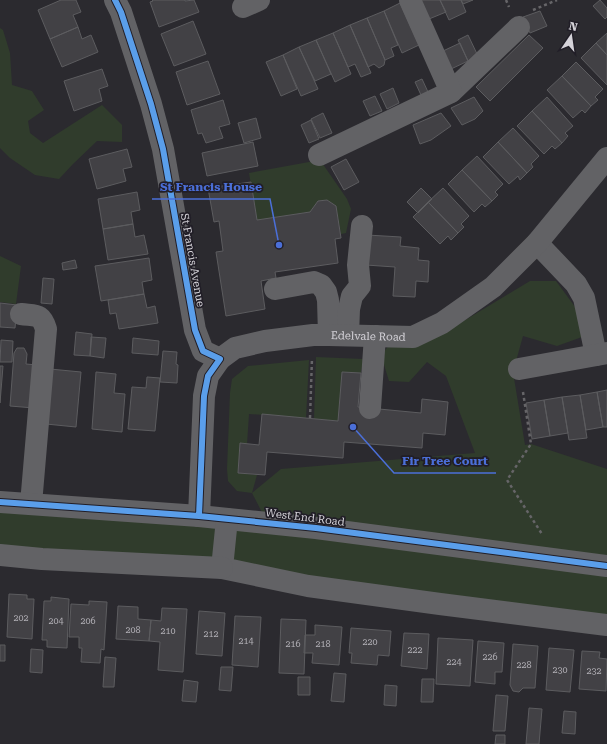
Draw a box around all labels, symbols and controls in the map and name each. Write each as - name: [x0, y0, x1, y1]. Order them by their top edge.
- north arrow: [551, 16, 591, 56]
- text: N: [568, 19, 579, 34]
- callout: St Francis House: [152, 175, 270, 199]
- text: St Francis House: [160, 180, 262, 194]
- street label: St Francis Avenue: [178, 212, 207, 308]
- street label: Edelvale Road: [331, 329, 406, 344]
- callout: Fir Tree Court: [394, 449, 496, 473]
- text: Fir Tree Court: [402, 454, 488, 468]
- street label: West End Road: [265, 506, 345, 529]
- house number: 202: [13, 613, 29, 623]
- house number: 204: [48, 616, 64, 626]
- house number: 206: [80, 616, 96, 626]
- house number: 208: [125, 625, 141, 635]
- house number: 210: [160, 626, 176, 636]
- house number: 212: [203, 629, 219, 639]
- house number: 214: [238, 636, 254, 646]
- house number: 220: [362, 637, 378, 647]
- house number: 216: [285, 639, 301, 649]
- house number: 218: [315, 639, 331, 649]
- house number: 222: [407, 645, 423, 655]
- house number: 226: [482, 652, 498, 662]
- house number: 224: [446, 657, 462, 667]
- house number: 228: [516, 660, 532, 670]
- house number: 230: [552, 665, 568, 675]
- house number: 232: [586, 666, 602, 676]

